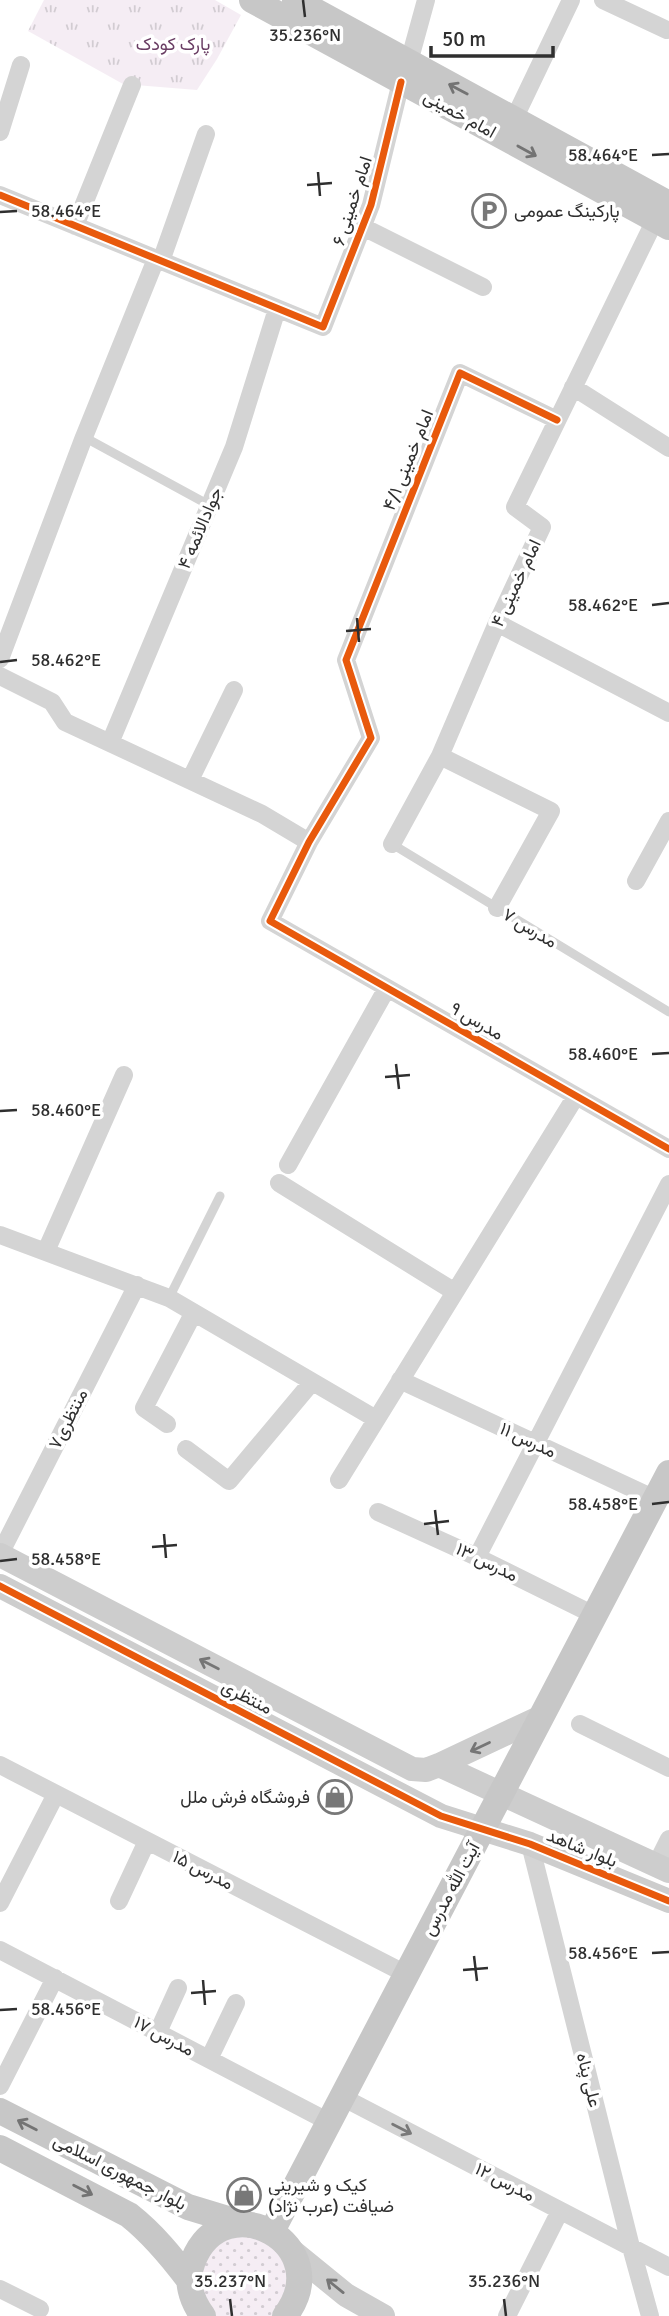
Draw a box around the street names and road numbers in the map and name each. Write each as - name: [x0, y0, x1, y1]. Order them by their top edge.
- street label: امام خمینی: [419, 85, 500, 144]
- street label: امام خمینی ۶: [327, 154, 378, 249]
- street label: امام خمینی ۴/۱: [378, 406, 439, 514]
- street label: جوادالائمه ۴: [173, 484, 227, 572]
- street label: امام خمینی ۴: [486, 536, 547, 631]
- street label: مدرس ۷: [499, 903, 561, 953]
- street label: مدرس ۹: [446, 997, 508, 1045]
- street label: منتظری۷: [44, 1385, 92, 1453]
- street label: مدرس ۱۱: [496, 1417, 560, 1463]
- street label: مدرس ۱۳: [452, 1538, 522, 1586]
- street label: منتظری: [218, 1675, 276, 1719]
- street label: بلوار شاهد: [543, 1824, 621, 1872]
- street label: آیت الله مدرس: [417, 1837, 486, 1939]
- street label: مدرس ۱۵: [169, 1845, 237, 1895]
- street label: مدرس ۱۷: [130, 2011, 198, 2061]
- street label: علی پناه: [571, 2050, 606, 2110]
- street label: بلوار جمهوری اسلامی: [50, 2129, 190, 2215]
- street label: مدرس ۱۲: [472, 2158, 538, 2206]

